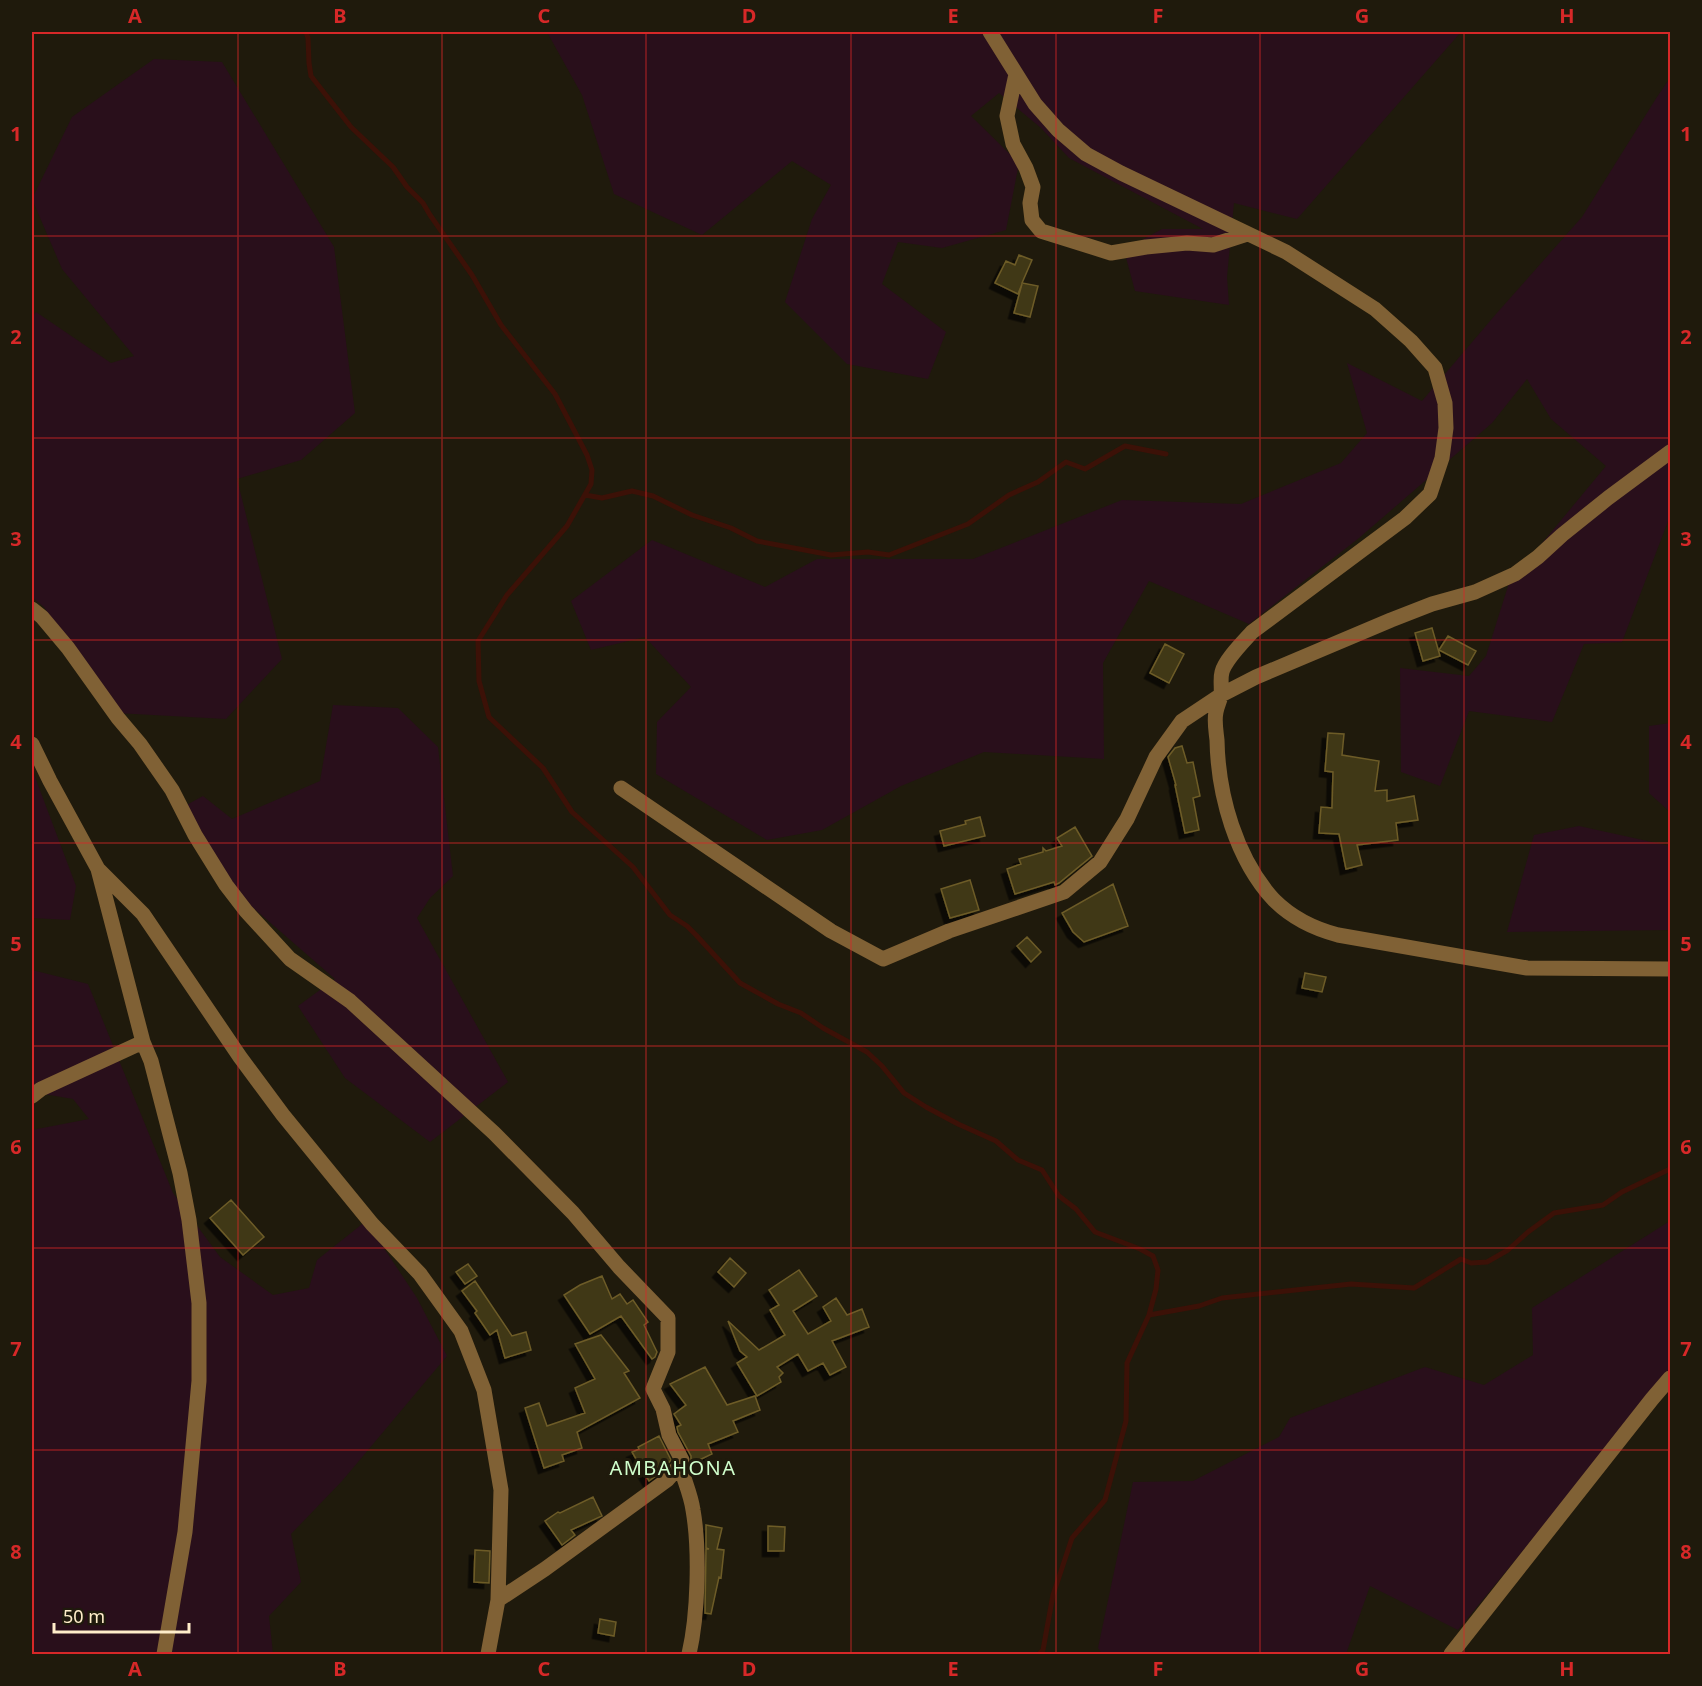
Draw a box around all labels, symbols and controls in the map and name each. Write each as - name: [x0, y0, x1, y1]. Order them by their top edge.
- text: A: [128, 2, 142, 29]
- text: B: [333, 2, 347, 29]
- text: C: [538, 2, 551, 29]
- text: D: [742, 2, 756, 29]
- text: E: [947, 2, 959, 29]
- text: F: [1153, 2, 1163, 29]
- text: G: [1355, 2, 1369, 29]
- text: H: [1559, 2, 1575, 29]
- text: 1: [10, 120, 22, 147]
- text: 1: [1680, 120, 1692, 147]
- text: 2: [10, 323, 22, 350]
- text: 2: [1680, 323, 1692, 350]
- text: 3: [10, 525, 22, 552]
- text: 3: [1680, 525, 1692, 552]
- text: 4: [10, 728, 22, 755]
- text: 4: [1680, 728, 1692, 755]
- text: 5: [10, 930, 22, 957]
- text: 5: [1680, 930, 1692, 957]
- text: 6: [10, 1133, 22, 1160]
- text: 6: [1680, 1133, 1692, 1160]
- text: 7: [10, 1335, 22, 1362]
- text: 7: [1680, 1335, 1692, 1362]
- district label: AMBAHONA: [609, 1454, 737, 1481]
- text: 8: [10, 1538, 22, 1565]
- text: 8: [1680, 1538, 1692, 1565]
- scale bar: [54, 1596, 189, 1634]
- text: 50 m: [63, 1604, 105, 1628]
- text: A: [128, 1655, 142, 1682]
- text: B: [333, 1655, 347, 1682]
- text: C: [538, 1655, 551, 1682]
- text: D: [742, 1655, 756, 1682]
- text: E: [947, 1655, 959, 1682]
- text: F: [1153, 1655, 1163, 1682]
- text: G: [1355, 1655, 1369, 1682]
- text: H: [1559, 1655, 1575, 1682]

